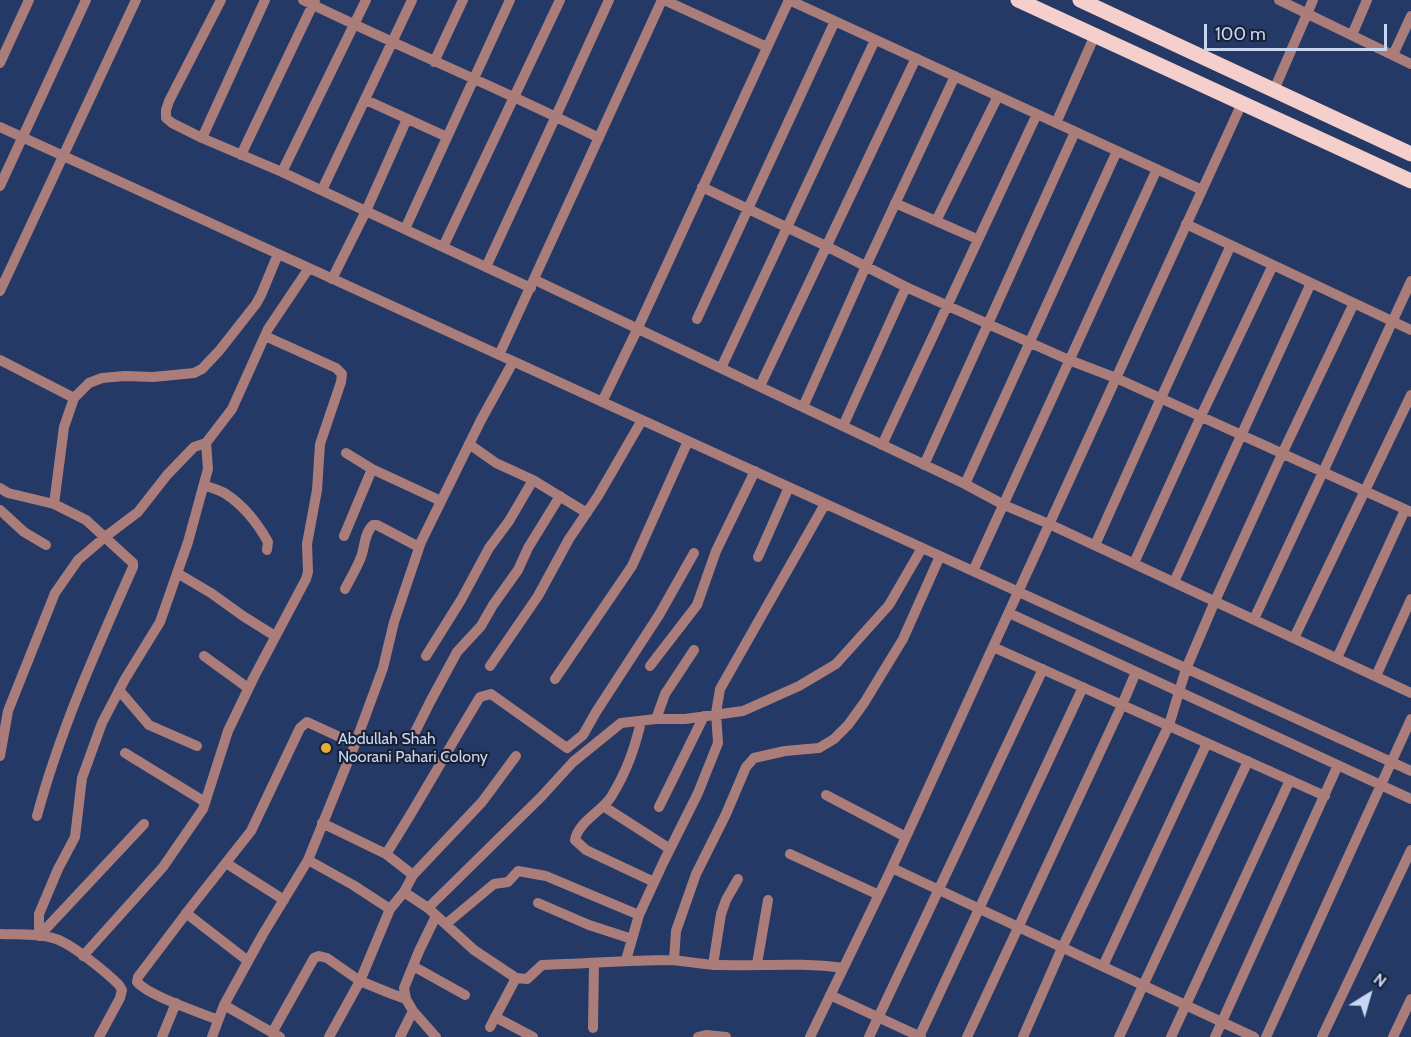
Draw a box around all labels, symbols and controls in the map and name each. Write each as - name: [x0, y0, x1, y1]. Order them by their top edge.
- scale bar: [1207, 12, 1390, 50]
- text: 100 m: [1215, 23, 1266, 45]
- place label: Abdullah Shah Noorani Pahari Colony: [338, 729, 488, 767]
- marker: Abdullah Shah Noorani Pahari Colony: [319, 741, 333, 755]
- north arrow: [1339, 965, 1399, 1025]
- text: N: [1370, 969, 1390, 991]

